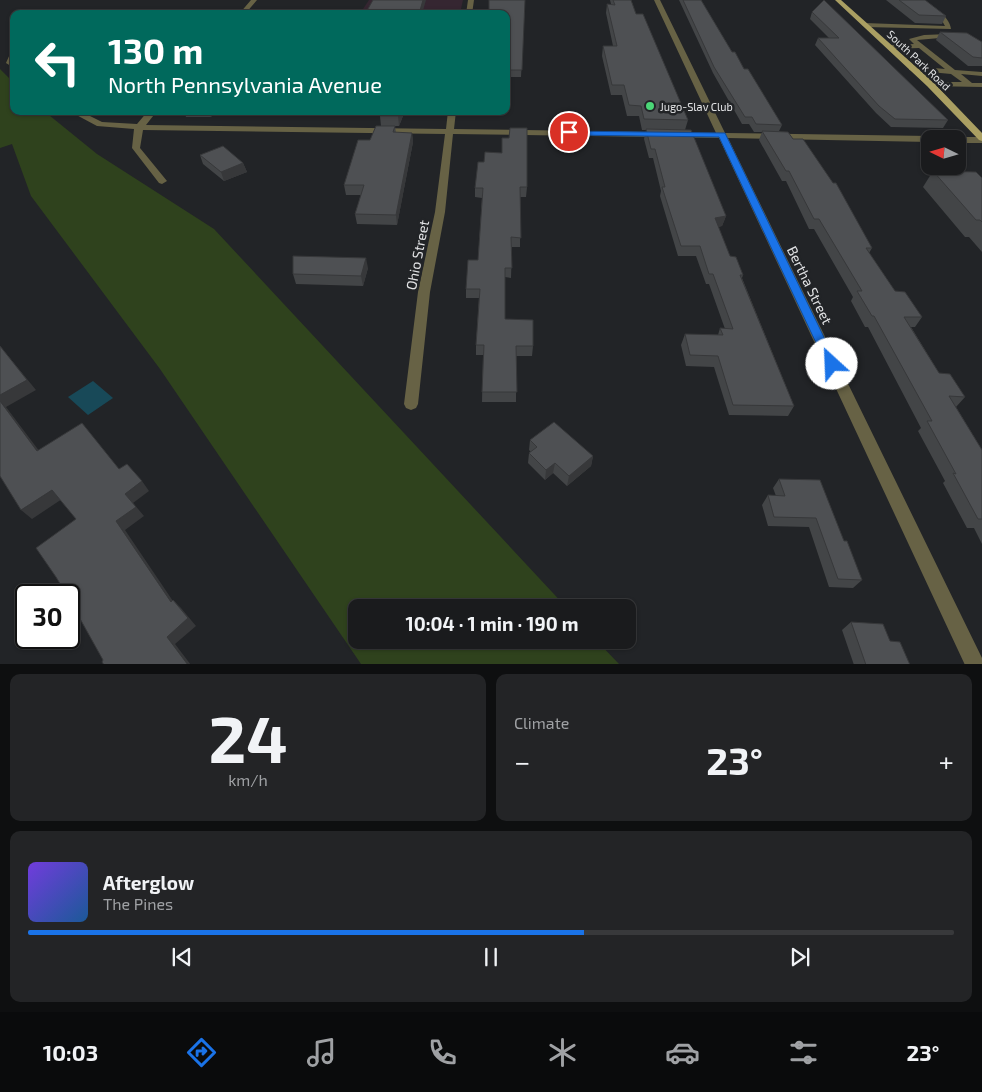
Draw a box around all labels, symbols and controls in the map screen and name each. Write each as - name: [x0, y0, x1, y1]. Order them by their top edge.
- street label: South Park Road: [885, 27, 953, 93]
- text: 130 m: [108, 29, 203, 71]
- icon: left: [25, 30, 90, 95]
- text: North Pennsylvania Avenue: [108, 71, 382, 97]
- marker: Jugo-Slav Club: [644, 100, 656, 112]
- place label: Jugo-Slav Club: [660, 100, 733, 113]
- pin: [548, 111, 590, 153]
- icon: arrive: [555, 118, 583, 146]
- north arrow: [921, 130, 966, 175]
- map controls: [921, 130, 966, 175]
- street label: Ohio Street: [402, 219, 432, 291]
- street label: Bertha Street: [784, 243, 836, 327]
- position arrow: [805, 337, 857, 389]
- speed limit sign: 30: [15, 584, 80, 649]
- text: 10:04 · 1 min · 190 m: [405, 612, 579, 635]
- text: 24: [208, 698, 288, 776]
- text: Climate: [514, 713, 569, 732]
- text: 23°: [706, 737, 763, 783]
- text: −: [514, 744, 530, 778]
- text: +: [939, 744, 954, 778]
- text: km/h: [228, 770, 268, 789]
- text: Afterglow: [103, 871, 194, 894]
- text: The Pines: [103, 894, 173, 913]
- icon: previous: [168, 943, 196, 971]
- icon: pause: [477, 943, 505, 971]
- icon: next: [786, 943, 814, 971]
- icon: directions: [184, 1035, 219, 1070]
- icon: music: [304, 1035, 339, 1070]
- icon: phone: [425, 1035, 460, 1070]
- icon: climate: [545, 1035, 580, 1070]
- icon: car: [665, 1035, 700, 1070]
- icon: filters: [786, 1035, 821, 1070]
- text: 10:03: [43, 1039, 98, 1065]
- text: 23°: [906, 1039, 939, 1065]

